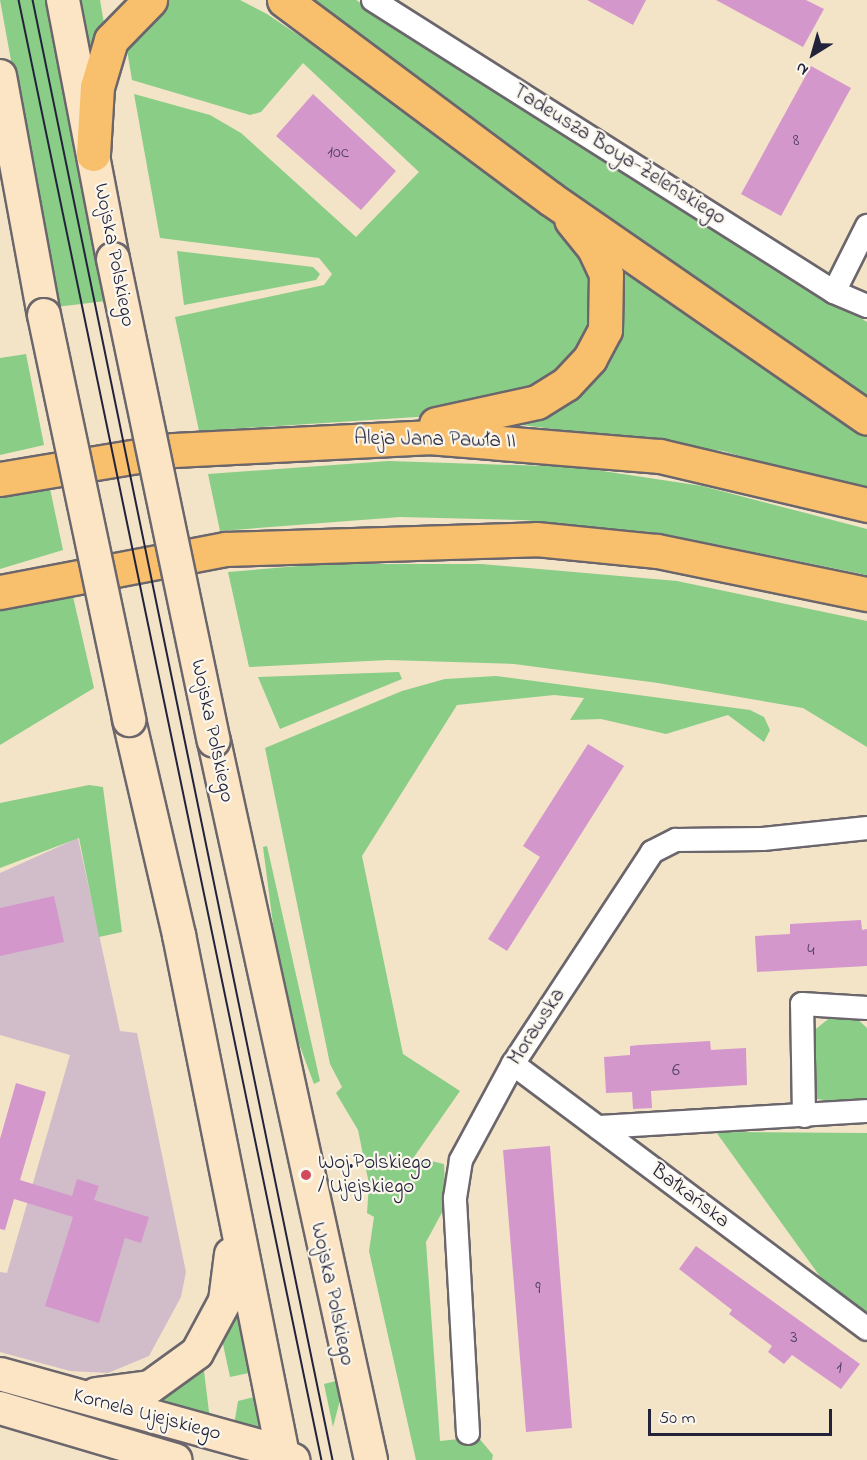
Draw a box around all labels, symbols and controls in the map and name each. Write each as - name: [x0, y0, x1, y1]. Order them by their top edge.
- north arrow: [783, 24, 843, 84]
- text: N: [791, 56, 814, 81]
- street label: Tadeusza Boya-Żeleńskiego: [508, 79, 730, 231]
- house number: 8: [793, 130, 799, 152]
- house number: 10c: [327, 142, 349, 164]
- street label: Wojska Polskiego: [88, 181, 140, 329]
- street label: Aleja Jana Pawła II: [354, 426, 516, 454]
- street label: Wojska Polskiego: [185, 657, 239, 805]
- house number: 4: [807, 940, 815, 962]
- street label: Morawska: [503, 984, 571, 1070]
- house number: 6: [672, 1060, 680, 1082]
- place label: Woj.Polskiego / Ujejskiego: [318, 1150, 431, 1200]
- street label: Bałkańska: [646, 1158, 734, 1234]
- marker: Woj.Polskiego / Ujejskiego: [299, 1168, 313, 1182]
- street label: Wojska Polskiego: [305, 1220, 359, 1368]
- house number: 9: [535, 1278, 541, 1300]
- house number: 3: [790, 1327, 798, 1349]
- house number: 1: [836, 1357, 842, 1379]
- street label: Kornela Ujejskiego: [70, 1383, 224, 1447]
- scale bar: [651, 1397, 836, 1435]
- text: 50 m: [659, 1406, 696, 1432]

